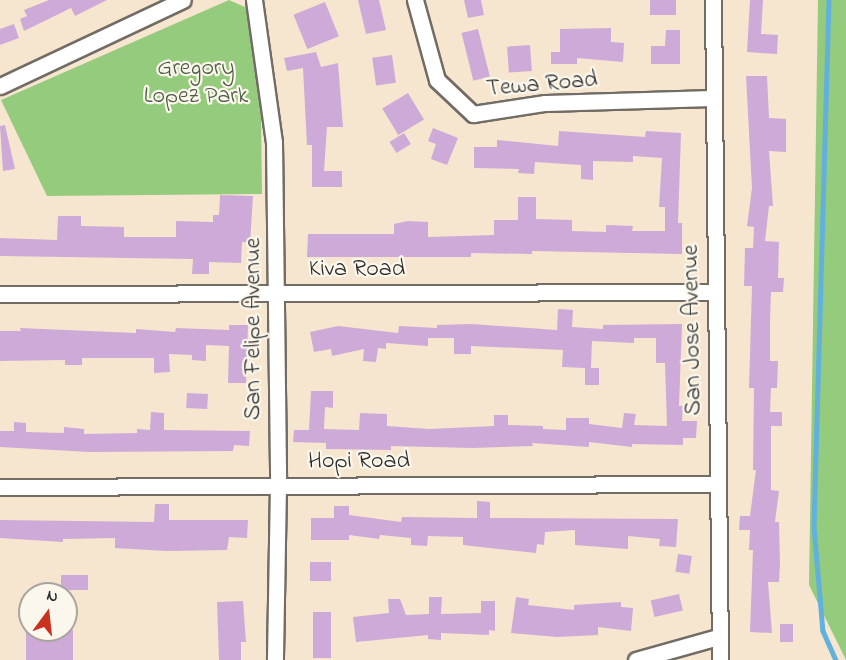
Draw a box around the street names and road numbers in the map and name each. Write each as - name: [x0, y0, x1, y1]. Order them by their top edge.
- street label: Tewa Road: [485, 66, 599, 104]
- street label: San Felipe Avenue: [240, 238, 268, 420]
- street label: San Jose Avenue: [677, 244, 709, 416]
- street label: Kiva Road: [309, 256, 405, 284]
- street label: Hopi Road: [308, 448, 410, 476]

